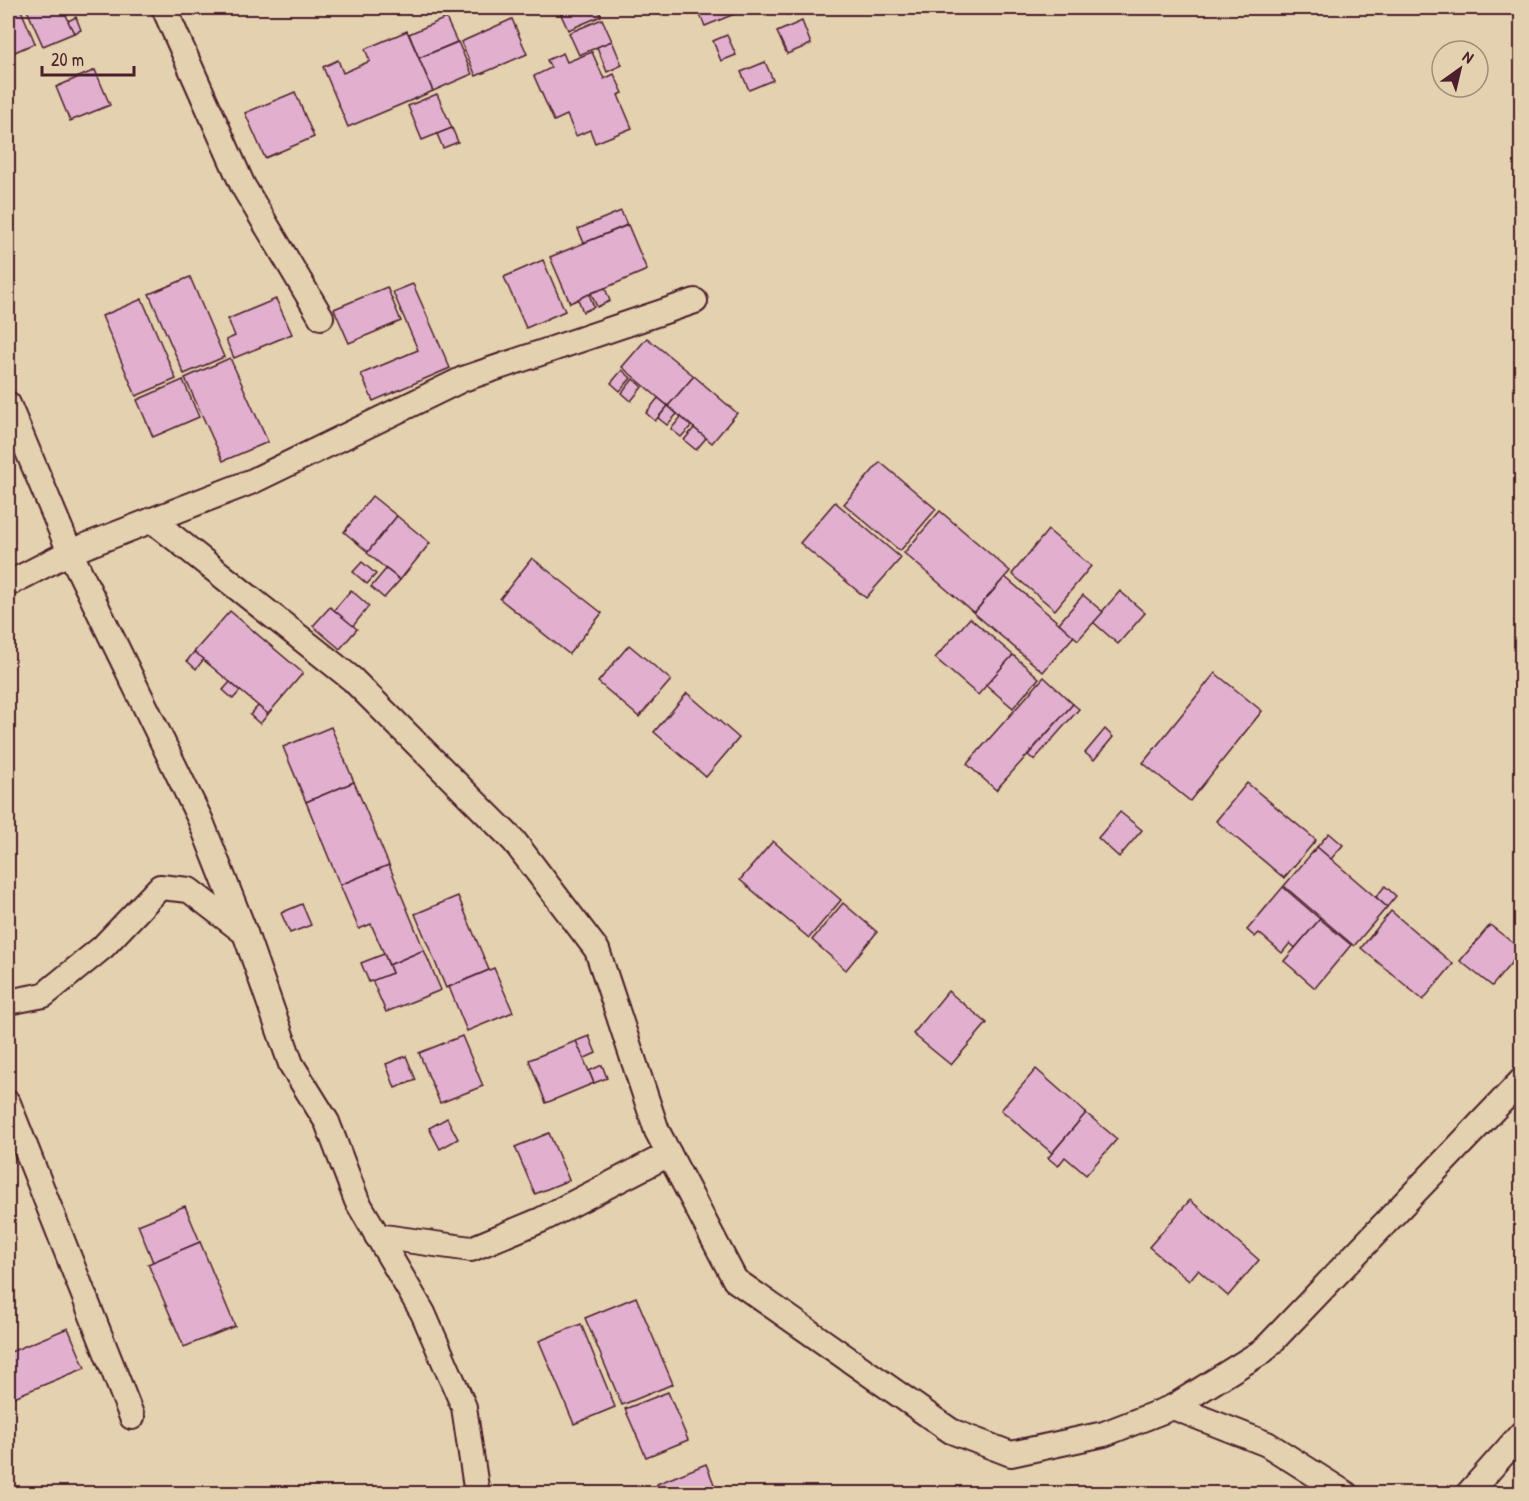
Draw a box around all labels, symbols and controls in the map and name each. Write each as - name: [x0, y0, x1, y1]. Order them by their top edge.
- scale bar: [42, 39, 134, 77]
- north arrow: [1430, 39, 1490, 99]
- text: N: [1459, 45, 1478, 68]
- text: 20 m: [51, 47, 84, 72]

